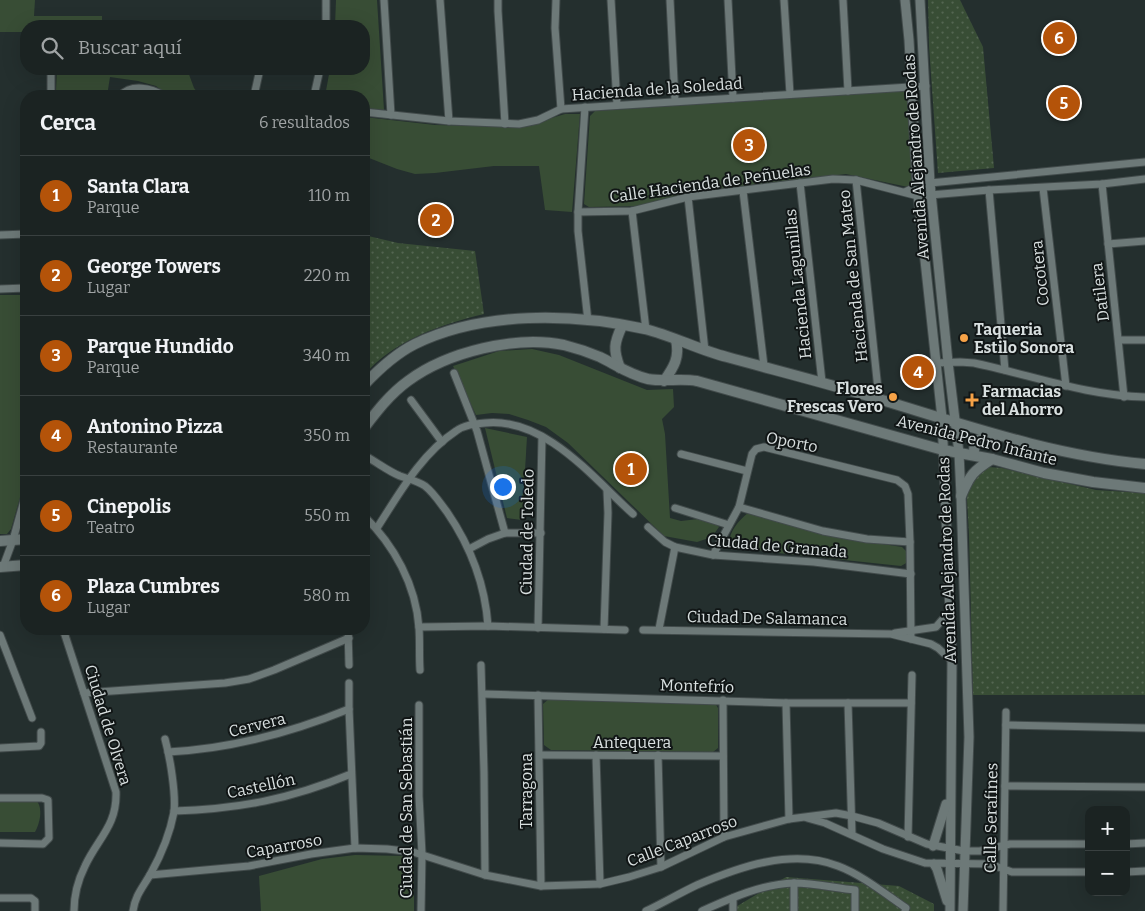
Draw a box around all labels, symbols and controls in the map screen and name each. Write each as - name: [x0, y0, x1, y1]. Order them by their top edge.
- pin: 6: [1043, 19, 1075, 57]
- search box: [20, 20, 370, 75]
- icon: search: [38, 34, 66, 62]
- text: Buscar aquí: [78, 36, 182, 59]
- street label: Avenida Alejandro de Rodas: [899, 54, 933, 260]
- street label: Hacienda de la Soledad: [571, 74, 744, 104]
- pin: 5: [1048, 84, 1080, 122]
- text: Cerca: [40, 110, 96, 136]
- text: 6 resultados: [259, 113, 350, 132]
- pin: 3: [733, 126, 765, 164]
- street label: Calle Hacienda de Peñuelas: [608, 159, 812, 207]
- text: Santa Clara: [87, 175, 190, 198]
- text: 1: [53, 186, 59, 205]
- text: 110 m: [308, 186, 350, 205]
- street label: Hacienda de San Mateo: [835, 189, 871, 363]
- text: Parque: [87, 198, 140, 217]
- pin: 2: [420, 201, 452, 239]
- street label: Hacienda Lagunillas: [781, 208, 815, 360]
- street label: Cocotera: [1027, 239, 1053, 307]
- text: George Towers: [87, 255, 221, 278]
- street label: Datilera: [1087, 261, 1113, 323]
- text: 2: [51, 266, 61, 285]
- text: 220 m: [304, 266, 350, 285]
- text: Lugar: [87, 278, 130, 297]
- place label: Taqueria Estilo Sonora: [974, 320, 1074, 357]
- marker: Taqueria Estilo Sonora: [958, 332, 970, 344]
- text: Parque Hundido: [87, 335, 234, 358]
- text: 3: [51, 346, 61, 365]
- text: 340 m: [303, 346, 350, 365]
- pin: 4: [902, 353, 934, 391]
- text: Parque: [87, 358, 140, 377]
- place label: Flores Frescas Vero: [787, 379, 883, 416]
- place label: Farmacias del Ahorro: [982, 382, 1063, 419]
- marker: Flores Frescas Vero: [887, 391, 899, 403]
- marker: Farmacias del Ahorro: [966, 394, 978, 406]
- street label: Avenida Pedro Infante: [895, 411, 1059, 469]
- text: Antonino Pizza: [87, 415, 223, 438]
- text: 4: [51, 426, 61, 445]
- text: 350 m: [304, 426, 350, 445]
- street label: Oporto: [765, 428, 819, 456]
- text: Restaurante: [87, 438, 178, 457]
- pin: 1: [615, 450, 647, 488]
- street label: Avenida Alejandro de Rodas: [934, 457, 960, 663]
- street label: Ciudad de Toledo: [516, 469, 538, 595]
- your location: [490, 474, 516, 500]
- text: Cinepolis: [87, 495, 171, 518]
- text: 5: [52, 506, 60, 525]
- text: 550 m: [304, 506, 350, 525]
- text: Teatro: [87, 518, 135, 537]
- street label: Ciudad de Granada: [706, 530, 848, 562]
- text: Plaza Cumbres: [87, 575, 220, 598]
- text: 6: [51, 586, 61, 605]
- text: 580 m: [303, 586, 350, 605]
- text: Lugar: [87, 598, 130, 617]
- street label: Ciudad De Salamanca: [687, 607, 848, 629]
- street label: Ciudad de Olvera: [81, 662, 135, 788]
- street label: Montefrío: [660, 675, 734, 697]
- street label: Cervera: [227, 709, 288, 741]
- street label: Ciudad de San Sebastián: [397, 717, 416, 899]
- street label: Antequera: [593, 733, 672, 752]
- street label: Tarragona: [517, 753, 536, 829]
- street label: Calle Serafines: [981, 763, 1001, 873]
- street label: Castellón: [225, 770, 297, 802]
- map controls: [1085, 806, 1130, 896]
- button: +: [1085, 806, 1130, 851]
- street label: Calle Caparroso: [624, 811, 740, 871]
- street label: Caparroso: [245, 830, 323, 862]
- button: −: [1085, 851, 1130, 896]

